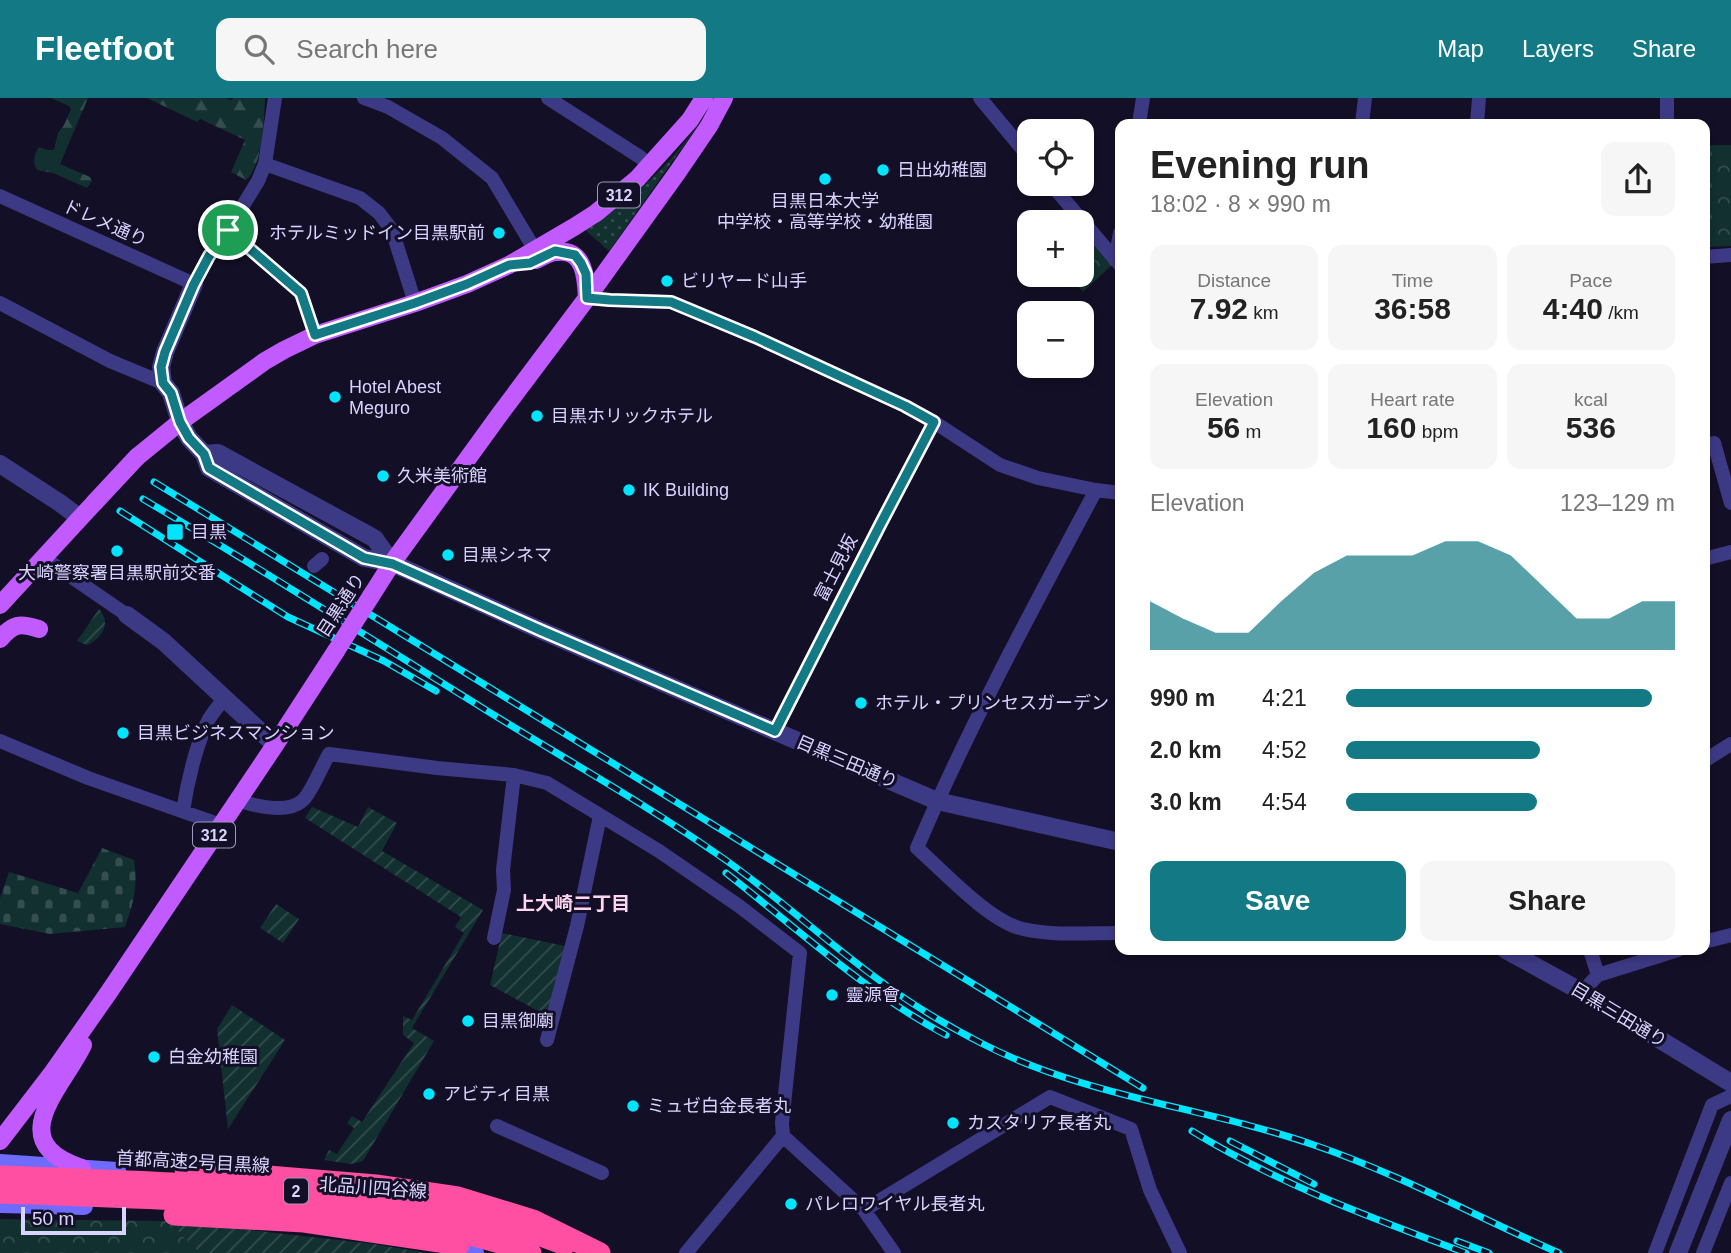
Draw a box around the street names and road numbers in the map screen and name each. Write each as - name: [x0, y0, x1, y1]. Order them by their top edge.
- road number: 312: [598, 183, 640, 208]
- street label: ドレメ通り: [60, 196, 150, 250]
- street label: 富士見坂: [811, 531, 861, 605]
- street label: 目黒通り: [313, 569, 369, 641]
- street label: 目黒三田通り: [793, 732, 901, 792]
- road number: 312: [193, 822, 235, 848]
- street label: 目黒三田通り: [1568, 979, 1670, 1051]
- street label: 首都高速2号目黒線: [116, 1148, 270, 1176]
- street label: 北品川四谷線: [318, 1174, 428, 1202]
- road number: 2: [284, 1178, 308, 1204]

